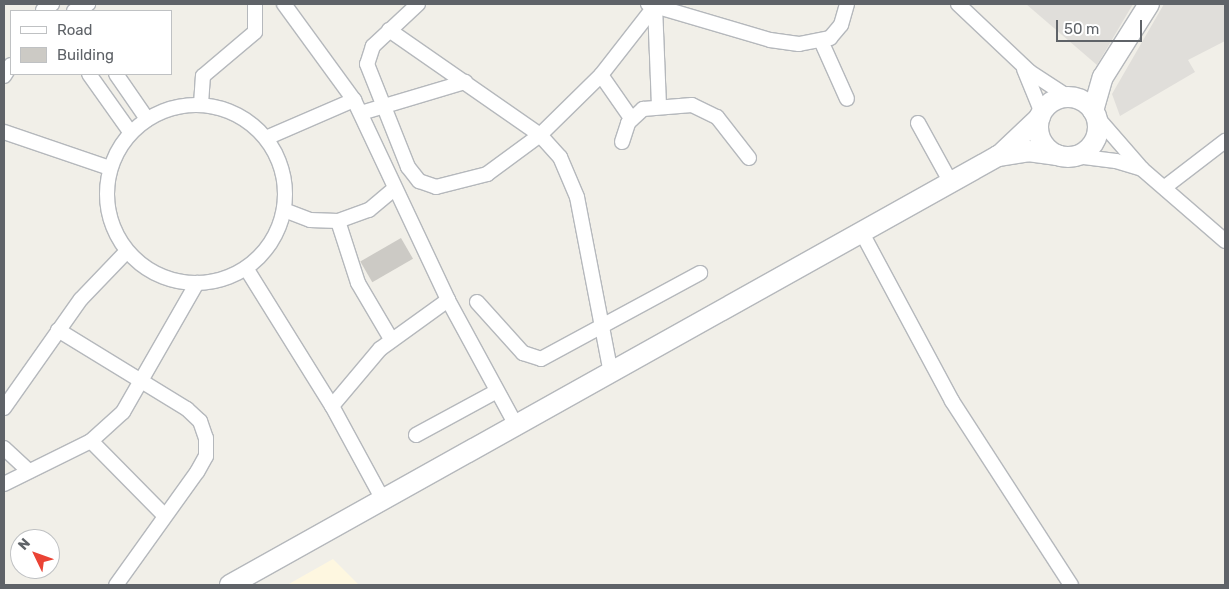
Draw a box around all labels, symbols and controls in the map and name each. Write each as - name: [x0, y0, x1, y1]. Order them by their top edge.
- legend: [10, 10, 172, 75]
- scale bar: [1059, 10, 1145, 42]
- text: 50 m: [1064, 20, 1099, 38]
- text: Road: [57, 21, 93, 39]
- text: Building: [57, 46, 114, 64]
- north arrow: [10, 529, 60, 579]
- text: N: [15, 535, 34, 554]

